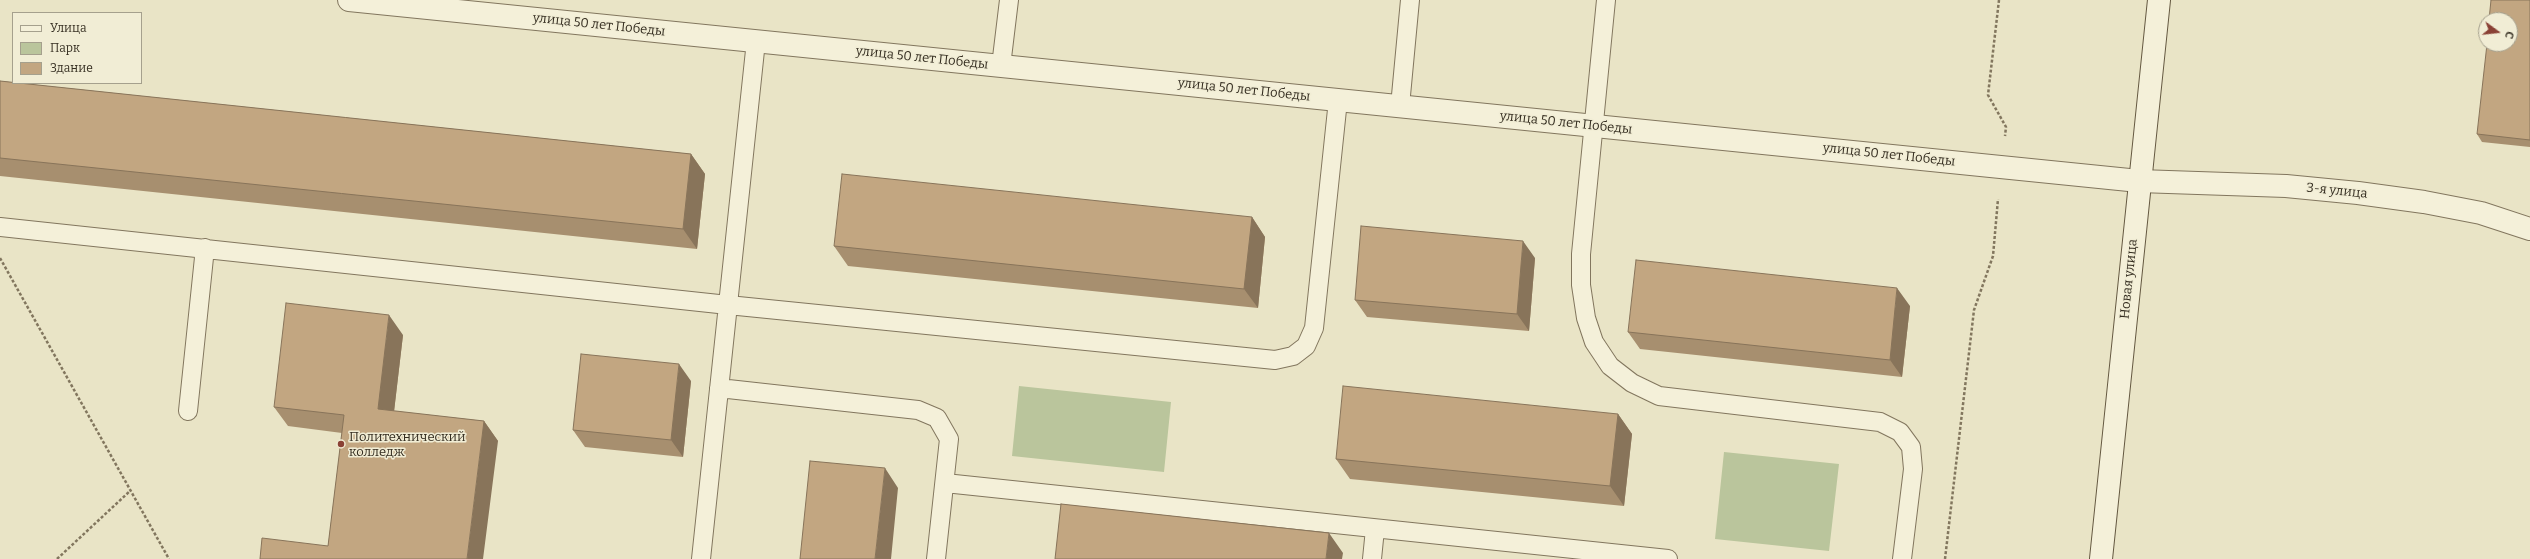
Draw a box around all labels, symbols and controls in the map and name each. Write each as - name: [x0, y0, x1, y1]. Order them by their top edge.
- street label: улица 50 лет Победы: [532, 10, 666, 40]
- legend: [12, 12, 142, 84]
- north arrow: [2478, 12, 2518, 52]
- text: Улица: [50, 21, 86, 35]
- text: С: [2502, 30, 2516, 40]
- text: Парк: [50, 41, 80, 55]
- street label: улица 50 лет Победы: [855, 43, 989, 73]
- text: Здание: [50, 61, 93, 75]
- street label: улица 50 лет Победы: [1177, 75, 1311, 105]
- street label: улица 50 лет Победы: [1499, 108, 1633, 138]
- street label: улица 50 лет Победы: [1822, 140, 1956, 170]
- street label: 3-я улица: [2306, 180, 2368, 202]
- street label: Новая улица: [2117, 238, 2141, 320]
- place label: Политехнический колледж: [349, 429, 466, 460]
- marker: Политехнический колледж: [336, 439, 346, 449]

